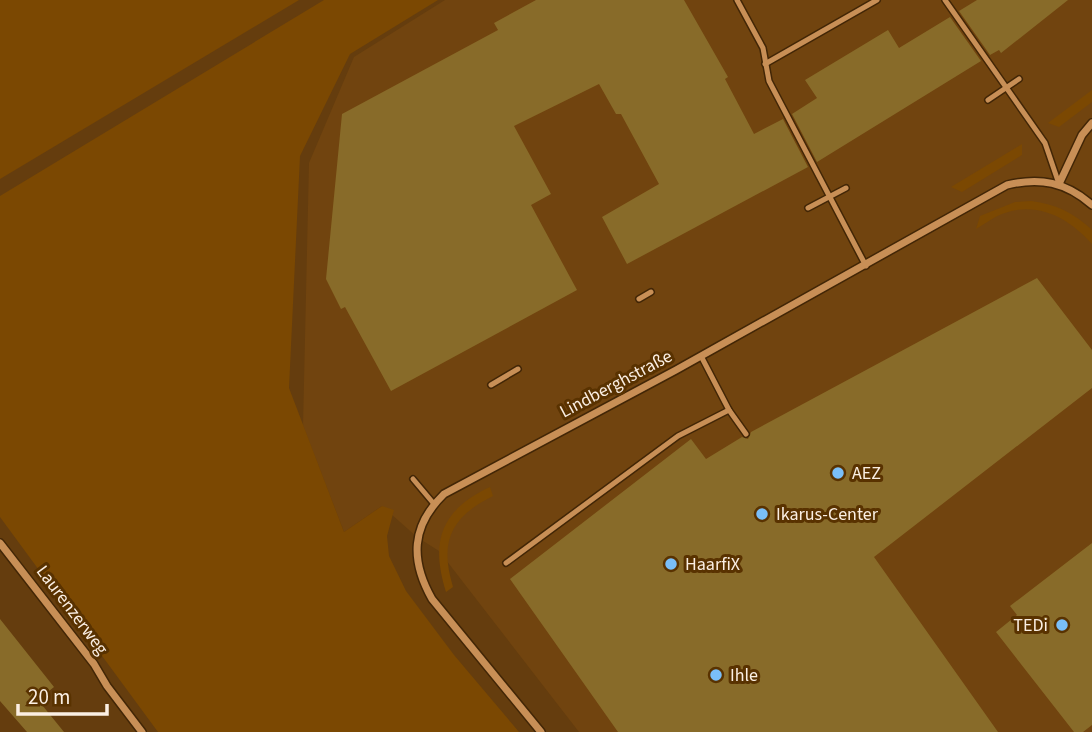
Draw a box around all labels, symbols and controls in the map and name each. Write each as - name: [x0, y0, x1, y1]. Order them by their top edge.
- street label: Lindberghstraße: [555, 344, 677, 424]
- place label: AEZ: [852, 461, 881, 486]
- marker: AEZ: [830, 465, 846, 481]
- place label: Ikarus-Center: [776, 502, 879, 527]
- marker: Ikarus-Center: [754, 506, 770, 522]
- place label: HaarfiX: [685, 552, 740, 577]
- marker: HaarfiX: [663, 556, 679, 572]
- street label: Laurenzerweg: [30, 560, 114, 660]
- place label: TEDi: [1013, 613, 1048, 638]
- marker: TEDi: [1054, 617, 1070, 633]
- place label: Ihle: [730, 663, 758, 688]
- marker: Ihle: [708, 667, 724, 683]
- scale bar: [18, 672, 107, 716]
- text: 20 m: [28, 682, 70, 712]

